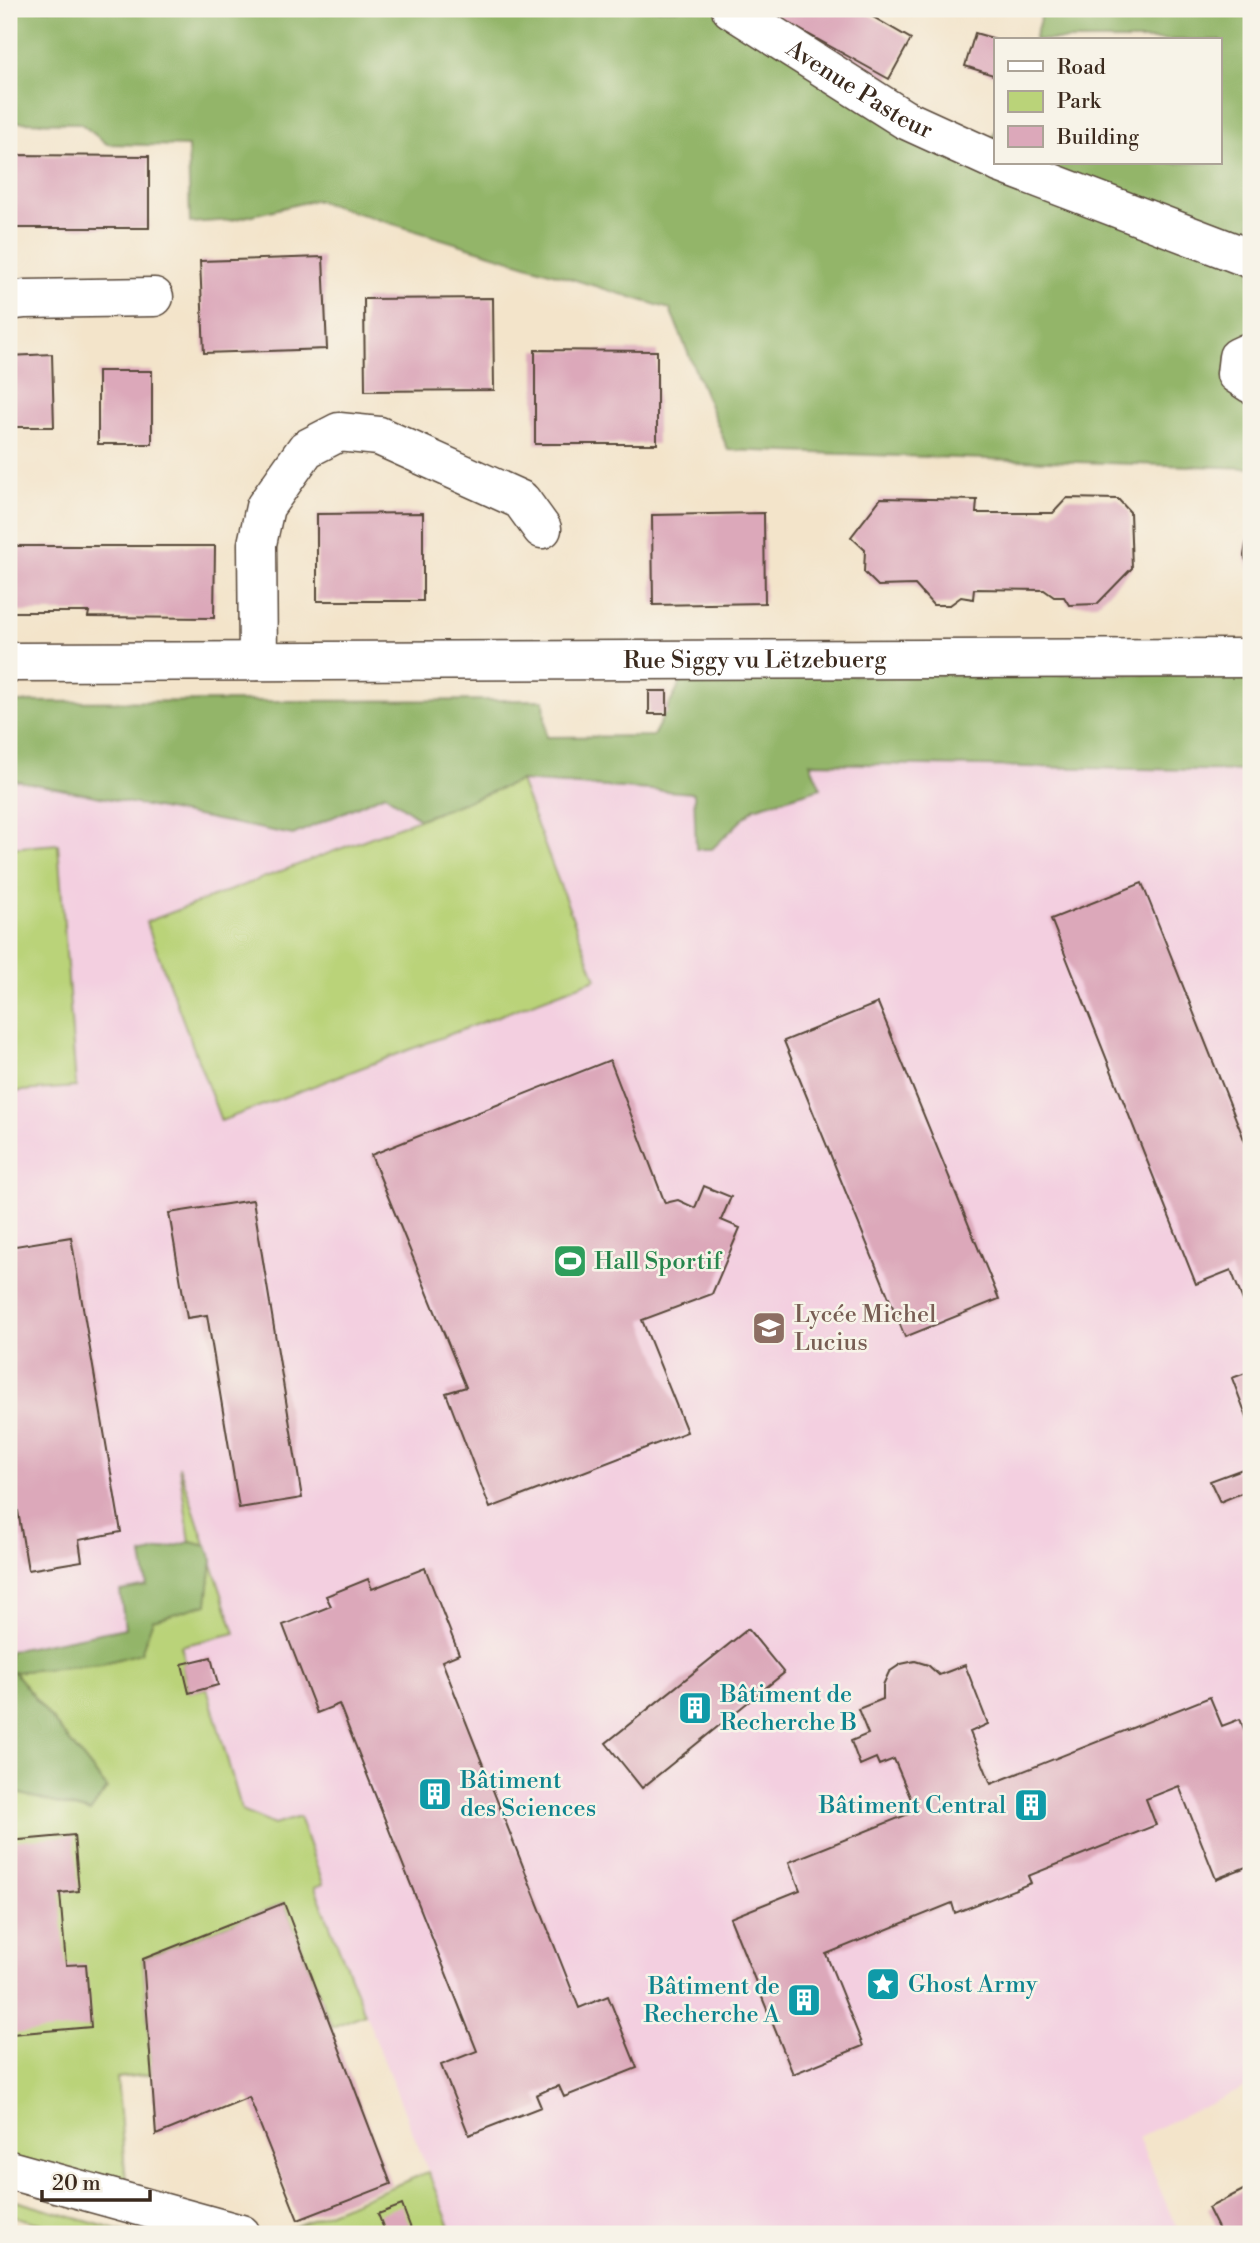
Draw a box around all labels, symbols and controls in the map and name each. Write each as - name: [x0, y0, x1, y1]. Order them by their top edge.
- street label: Avenue Pasteur: [780, 34, 937, 146]
- legend: [994, 38, 1222, 164]
- text: Road: [1057, 55, 1106, 81]
- text: Park: [1057, 89, 1102, 115]
- text: Building: [1056, 125, 1139, 151]
- street label: Rue Siggy vu Lëtzebuerg: [623, 645, 887, 676]
- sports icon: Hall Sportif: [551, 1242, 589, 1280]
- place label: Hall Sportif: [594, 1247, 723, 1277]
- place label: Lycée Michel Lucius: [794, 1300, 936, 1358]
- school or university icon: Lycée Michel Lucius: [750, 1309, 788, 1347]
- place label: Bâtiment de Recherche B: [719, 1680, 857, 1738]
- building icon: Bâtiment de Recherche B: [676, 1689, 714, 1727]
- place label: Bâtiment des Sciences: [459, 1766, 596, 1824]
- building icon: Bâtiment des Sciences: [416, 1775, 454, 1813]
- building icon: Bâtiment Central: [1012, 1786, 1050, 1824]
- place label: Bâtiment Central: [818, 1791, 1006, 1821]
- place icon: Ghost Army: [864, 1965, 902, 2003]
- place label: Ghost Army: [908, 1970, 1038, 2000]
- place label: Bâtiment de Recherche A: [643, 1972, 781, 2030]
- building icon: Bâtiment de Recherche A: [785, 1981, 823, 2019]
- scale bar: [42, 2159, 150, 2203]
- text: 20 m: [52, 2171, 101, 2197]

